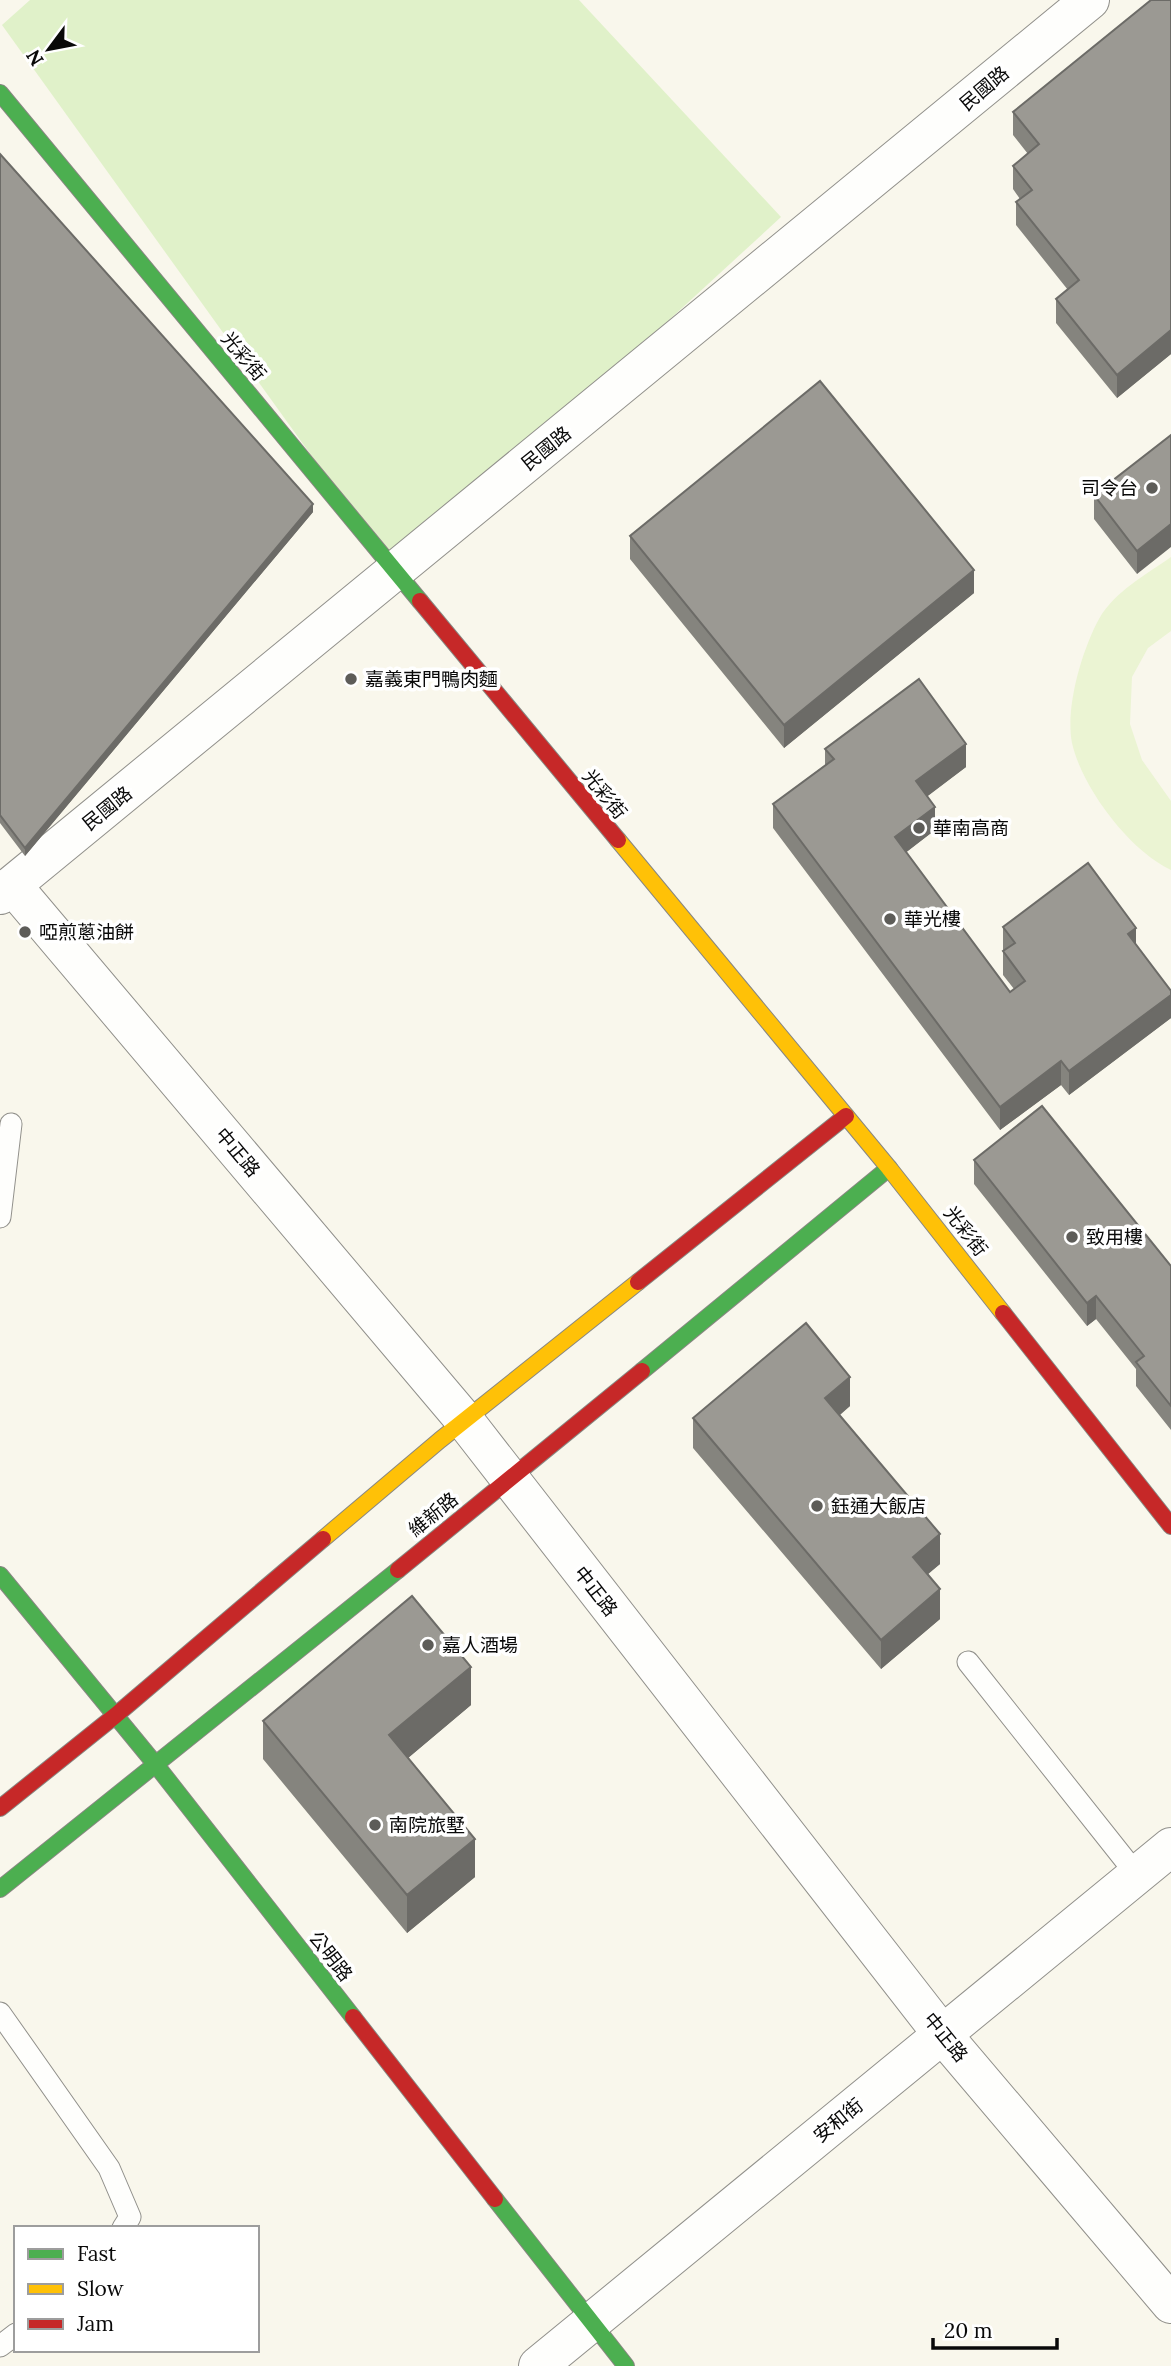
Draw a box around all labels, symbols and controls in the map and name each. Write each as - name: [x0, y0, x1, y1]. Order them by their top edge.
- north arrow: [14, 14, 84, 84]
- text: N: [20, 45, 49, 71]
- street label: 民國路: [954, 60, 1014, 116]
- street label: 光彩街: [216, 326, 272, 386]
- street label: 民國路: [516, 421, 576, 475]
- place label: 司令台: [1081, 476, 1138, 500]
- marker: 司令台: [1144, 480, 1160, 496]
- place label: 嘉義東門鴨肉麵: [365, 667, 498, 691]
- marker: 嘉義東門鴨肉麵: [343, 671, 359, 687]
- street label: 光彩街: [578, 764, 632, 824]
- street label: 民國路: [77, 781, 137, 835]
- place label: 華南高商: [933, 816, 1009, 840]
- marker: 華南高商: [911, 820, 927, 836]
- place label: 華光樓: [904, 907, 961, 931]
- marker: 華光樓: [882, 911, 898, 927]
- place label: 啞煎蔥油餅: [39, 920, 134, 944]
- marker: 啞煎蔥油餅: [17, 924, 33, 940]
- street label: 中正路: [210, 1122, 266, 1182]
- street label: 光彩街: [939, 1201, 993, 1261]
- place label: 致用樓: [1086, 1225, 1143, 1249]
- marker: 致用樓: [1064, 1229, 1080, 1245]
- street label: 維新路: [403, 1487, 463, 1541]
- place label: 鈺通大飯店: [831, 1494, 926, 1518]
- marker: 鈺通大飯店: [809, 1498, 825, 1514]
- street label: 中正路: [569, 1561, 623, 1621]
- place label: 嘉人酒場: [442, 1633, 518, 1657]
- marker: 嘉人酒場: [420, 1637, 436, 1653]
- place label: 南院旅墅: [389, 1813, 465, 1837]
- marker: 南院旅墅: [367, 1817, 383, 1833]
- street label: 公明路: [304, 1926, 358, 1986]
- street label: 中正路: [919, 2007, 973, 2067]
- street label: 安和街: [808, 2093, 868, 2147]
- legend: [14, 2226, 259, 2352]
- text: Fast: [77, 2240, 117, 2267]
- text: Slow: [77, 2275, 124, 2302]
- scale bar: [933, 2306, 1057, 2350]
- text: Jam: [76, 2310, 114, 2337]
- text: 20 m: [944, 2317, 993, 2344]

